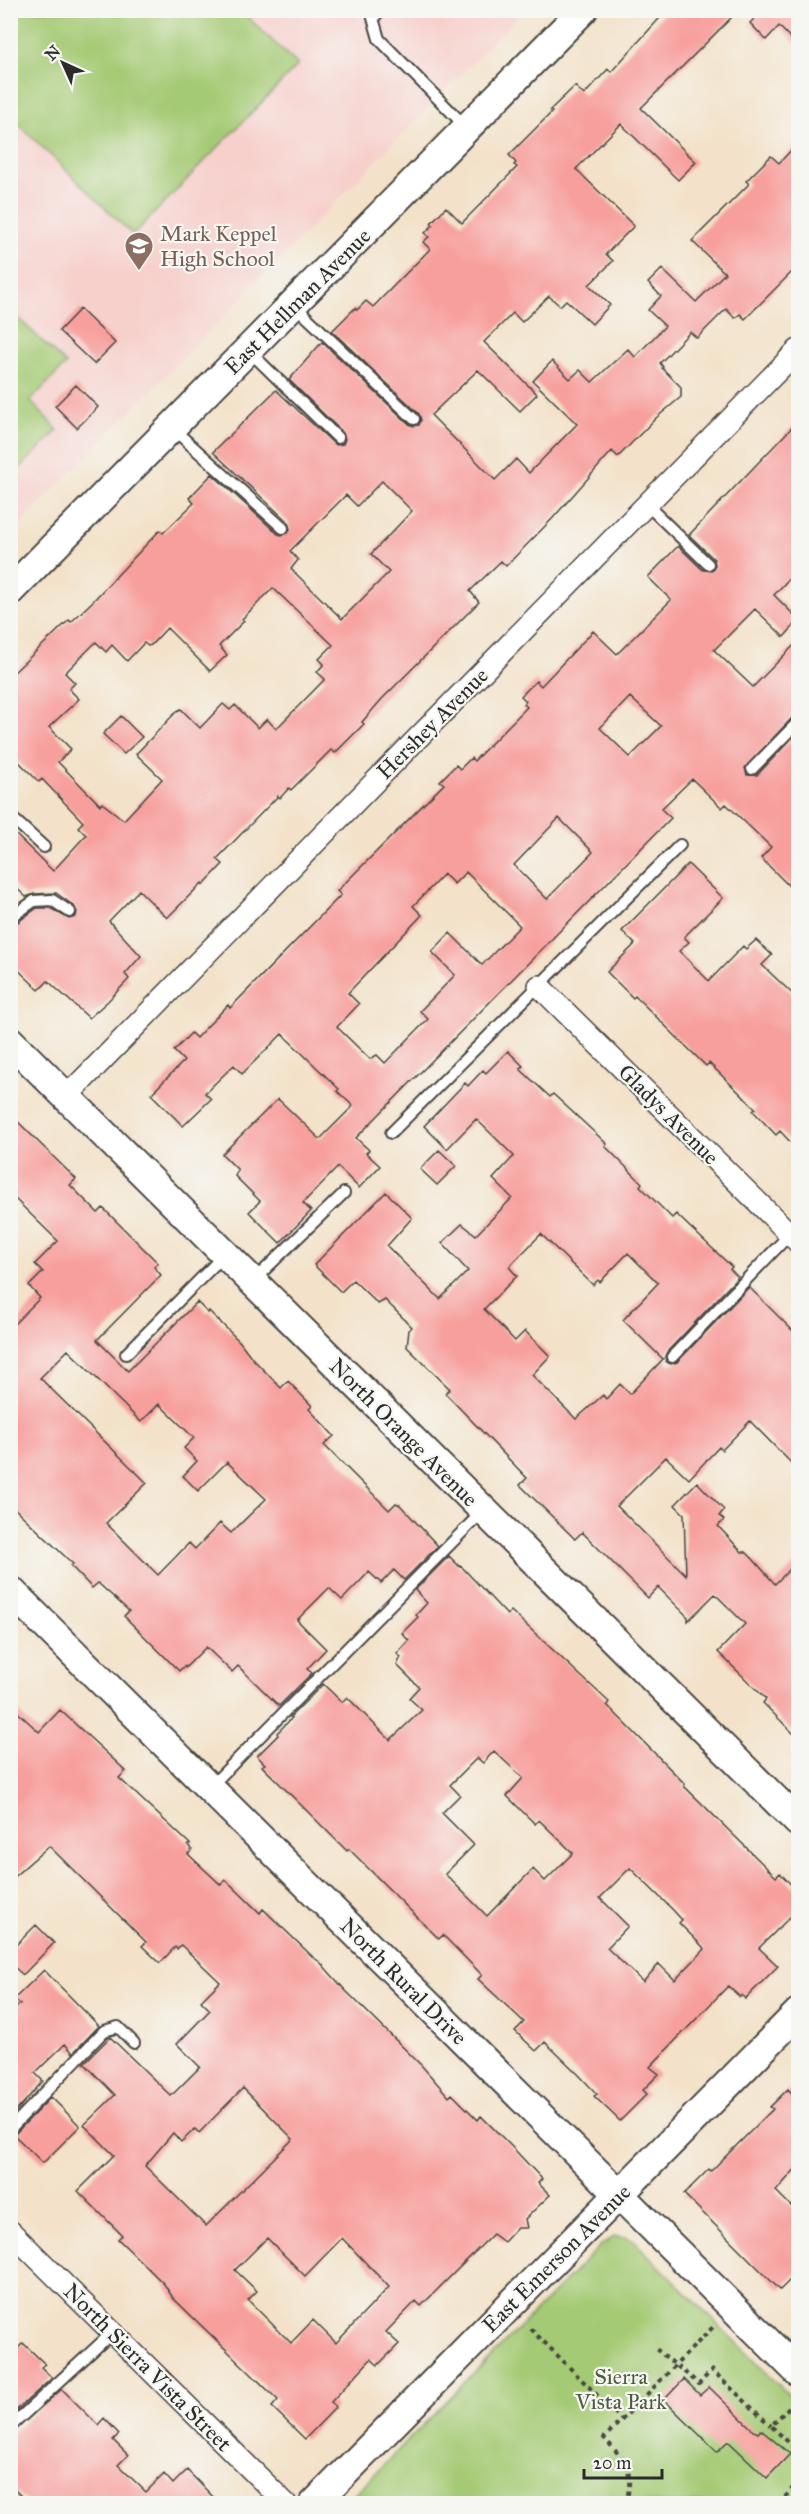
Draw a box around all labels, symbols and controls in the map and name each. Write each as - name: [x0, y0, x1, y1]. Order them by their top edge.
- north arrow: [33, 33, 93, 93]
- text: N: [41, 41, 65, 64]
- place label: Mark Keppel High School: [160, 220, 277, 272]
- street label: East Hellman Avenue: [219, 223, 376, 380]
- school or university icon: Mark Keppel High School: [123, 230, 155, 272]
- street label: Hershey Avenue: [371, 662, 494, 785]
- street label: Gladys Avenue: [613, 1058, 725, 1170]
- street label: North Orange Avenue: [324, 1352, 484, 1512]
- street label: North Rural Drive: [335, 1912, 473, 2050]
- street label: East Emerson Avenue: [476, 2178, 636, 2338]
- street label: North Sierra Vista Street: [58, 2278, 237, 2457]
- park label: Sierra Vista Park: [575, 2363, 667, 2415]
- scale bar: [584, 2442, 662, 2480]
- text: 20 m: [593, 2452, 631, 2474]

